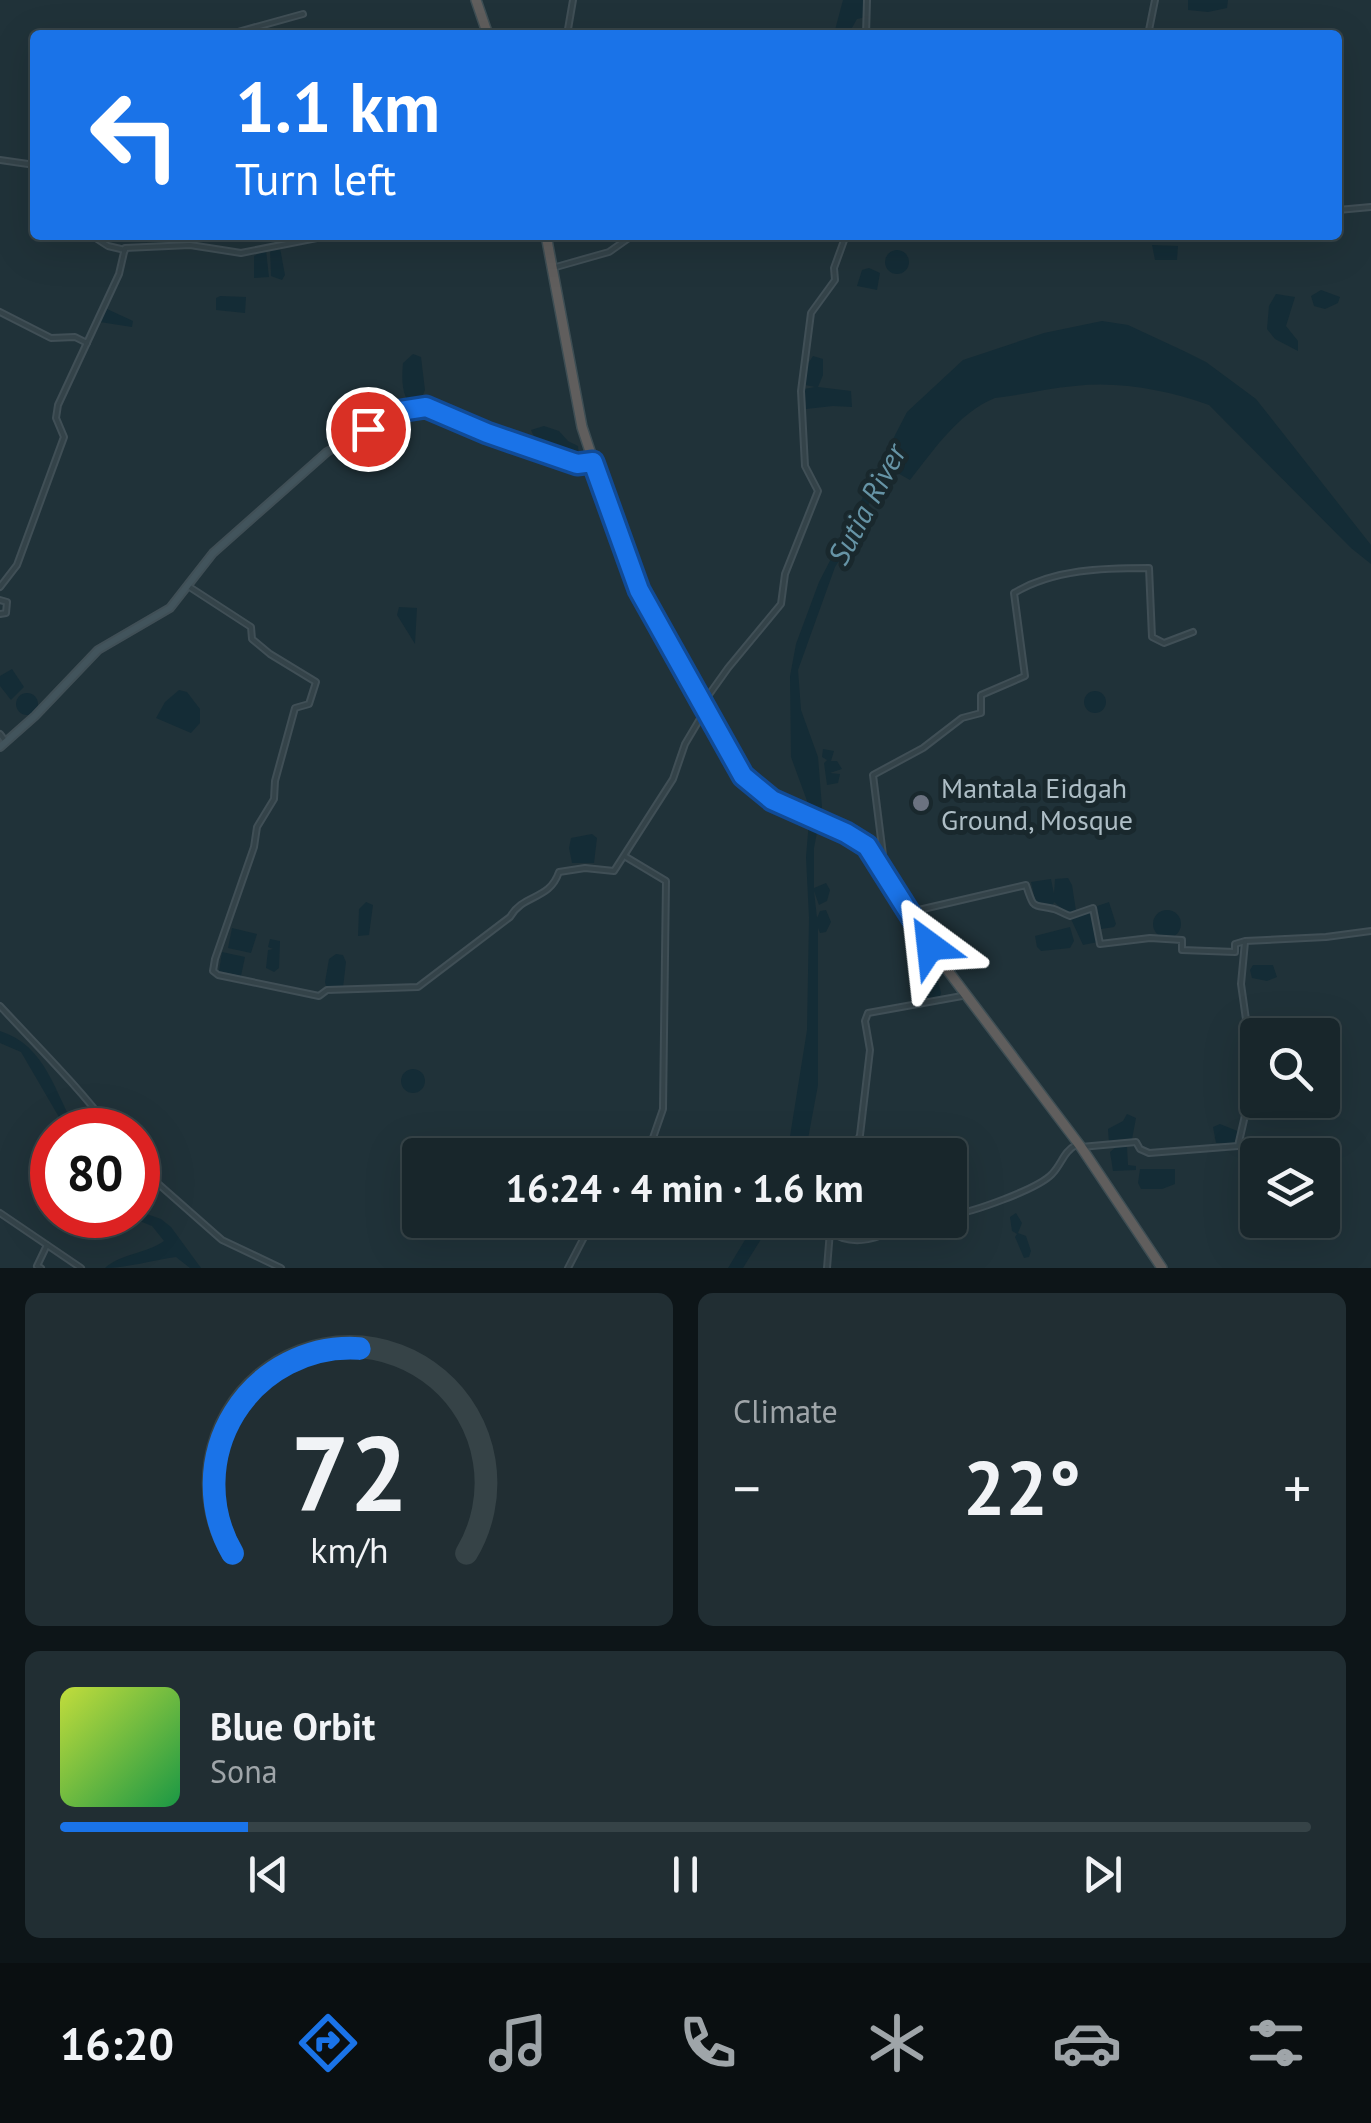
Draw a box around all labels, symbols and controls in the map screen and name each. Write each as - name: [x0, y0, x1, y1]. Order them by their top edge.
- text: 1.1 km: [235, 61, 440, 151]
- icon: left: [70, 70, 200, 200]
- text: Turn left: [235, 149, 396, 207]
- pin: [326, 387, 411, 472]
- icon: arrive: [341, 402, 396, 457]
- water label: Sutia River: [818, 435, 915, 571]
- place label: Mantala Eidgah Ground, Mosque: [941, 769, 1133, 838]
- marker: Mantala Eidgah Ground, Mosque: [910, 792, 932, 814]
- position arrow: [878, 894, 982, 998]
- map controls: [1240, 1018, 1340, 1238]
- button: search: [1240, 1018, 1340, 1118]
- speed limit sign: 80: [30, 1108, 160, 1238]
- button: layers: [1240, 1138, 1340, 1238]
- text: 16:24 · 4 min · 1.6 km: [505, 1163, 864, 1212]
- text: Climate: [733, 1390, 838, 1432]
- text: 72: [290, 1405, 408, 1540]
- text: 22°: [963, 1439, 1081, 1536]
- text: −: [733, 1452, 761, 1523]
- text: +: [1283, 1452, 1311, 1523]
- text: km/h: [310, 1527, 388, 1573]
- text: Blue Orbit: [210, 1701, 375, 1750]
- text: Sona: [210, 1750, 278, 1792]
- icon: previous: [241, 1847, 296, 1902]
- icon: pause: [658, 1847, 713, 1902]
- icon: next: [1075, 1847, 1130, 1902]
- icon: directions: [293, 2008, 363, 2078]
- icon: music: [483, 2008, 553, 2078]
- icon: phone: [673, 2008, 743, 2078]
- icon: climate: [862, 2008, 932, 2078]
- icon: car: [1052, 2008, 1122, 2078]
- icon: filters: [1241, 2008, 1311, 2078]
- text: 16:20: [60, 2014, 174, 2072]

